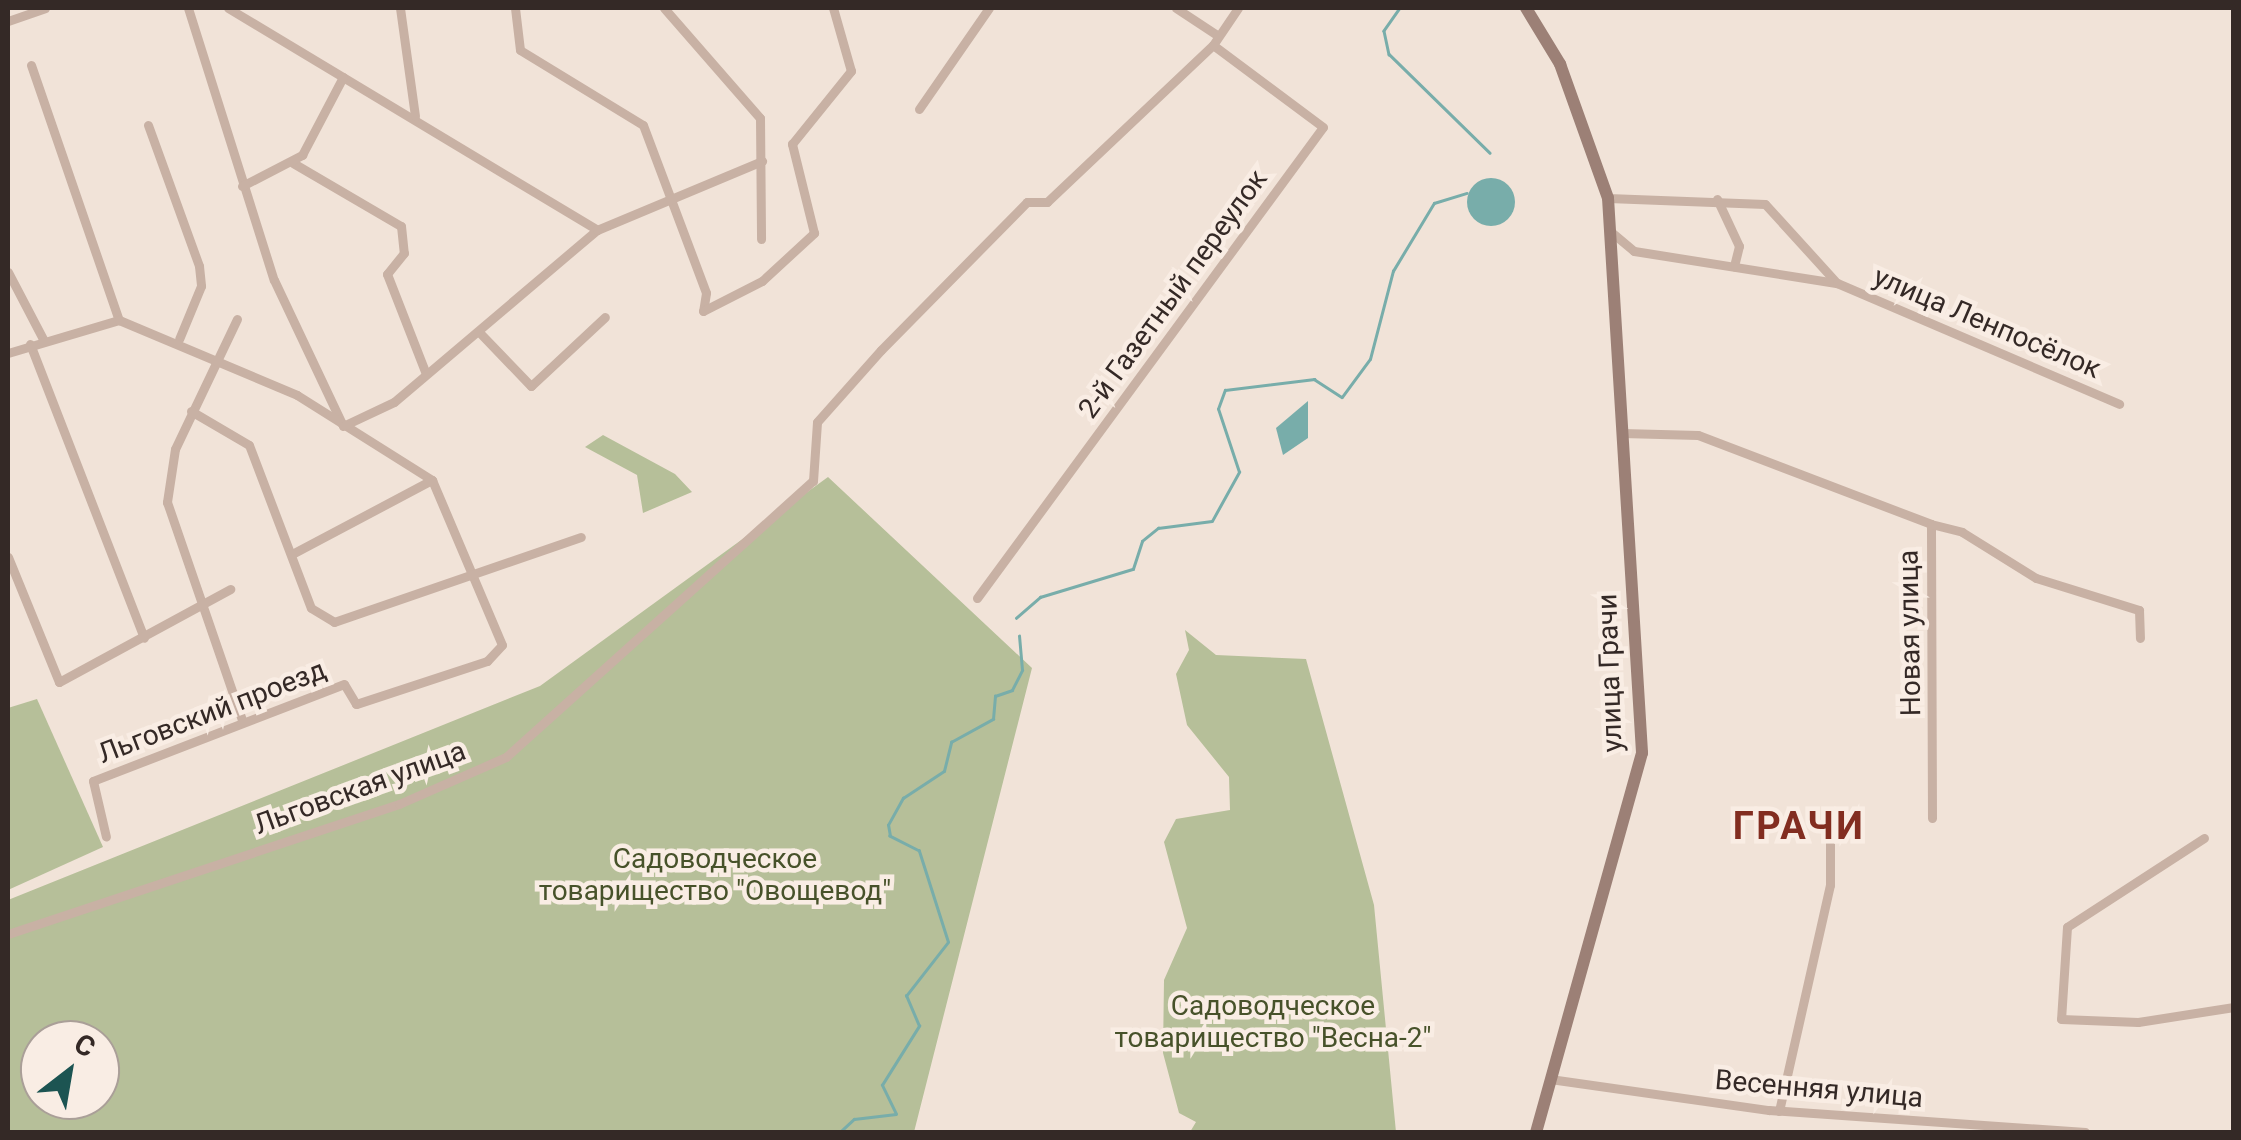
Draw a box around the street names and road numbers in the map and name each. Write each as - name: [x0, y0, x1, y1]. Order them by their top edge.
- street label: 2-й Газетный переулок: [1071, 163, 1275, 425]
- street label: улица Ленпосёлок: [1868, 260, 2106, 386]
- street label: Новая улица: [1892, 550, 1928, 716]
- street label: улица Грачи: [1590, 593, 1630, 753]
- street label: Льговский проезд: [93, 653, 331, 771]
- street label: Льговская улица: [250, 734, 470, 842]
- street label: Весенняя улица: [1714, 1063, 1924, 1115]

